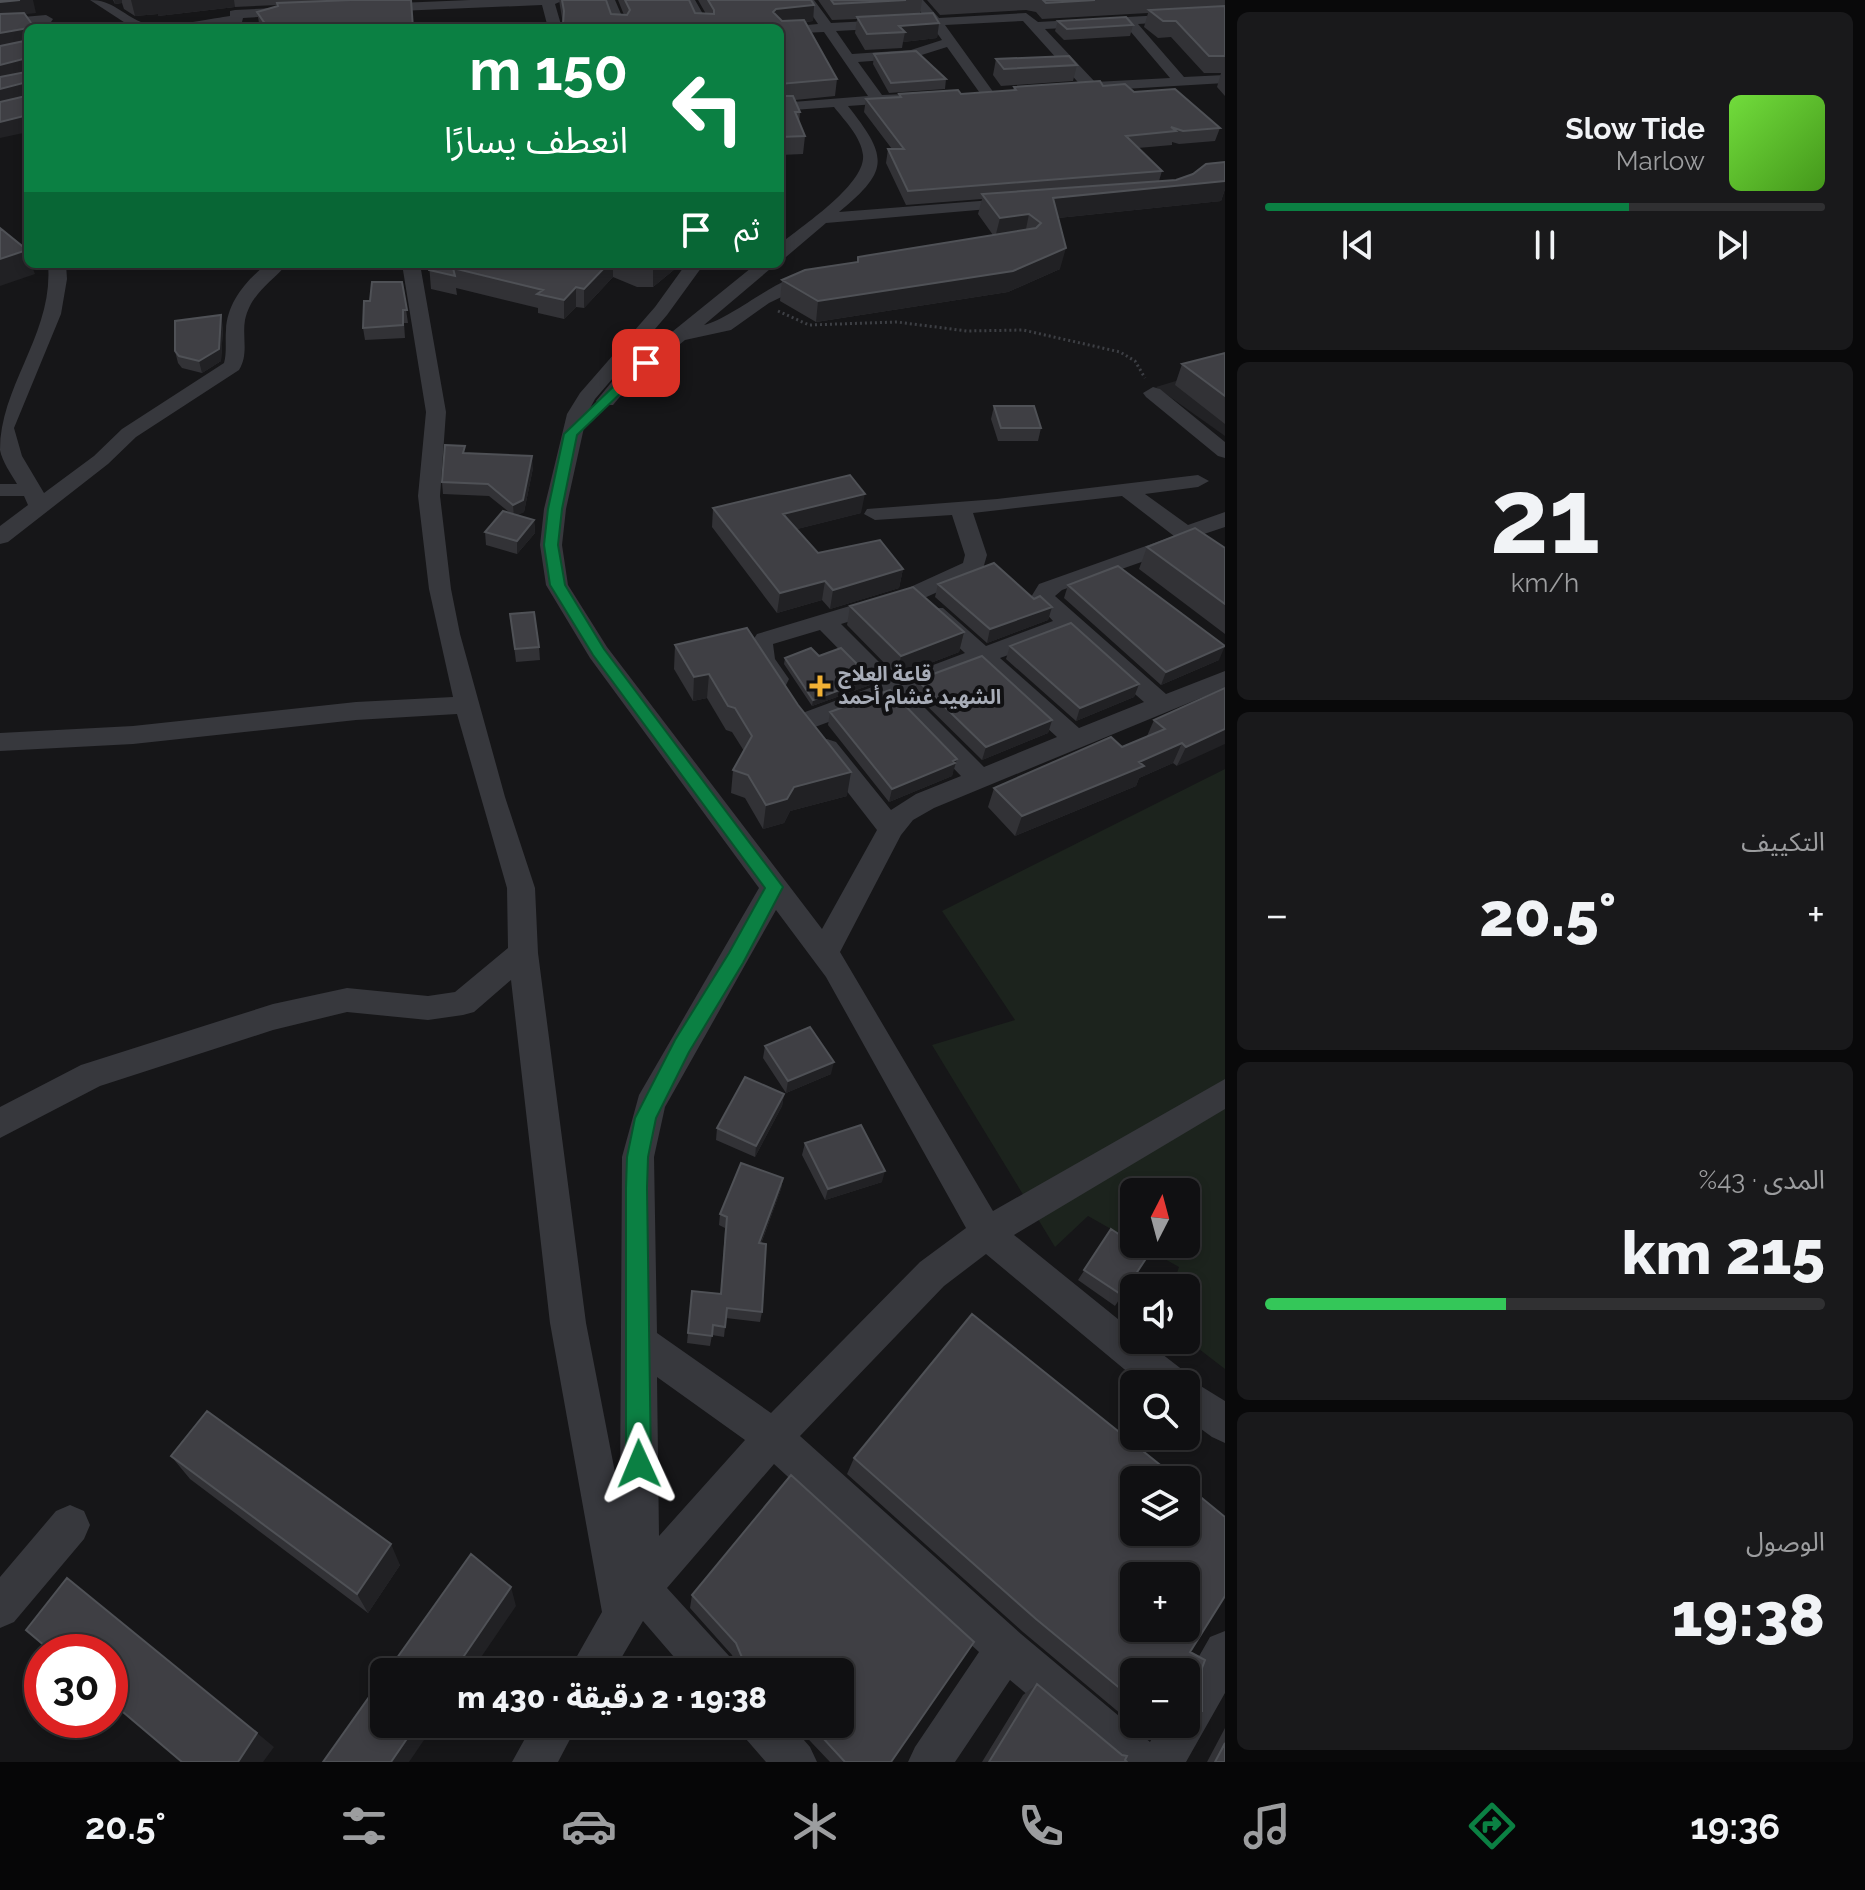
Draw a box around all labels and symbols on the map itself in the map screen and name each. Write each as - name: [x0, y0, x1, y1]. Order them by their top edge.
- pin: [612, 329, 680, 397]
- place label: قاعة العلاج الشهيد غشام أحمد: [838, 662, 1001, 712]
- marker: قاعة العلاج الشهيد غشام أحمد: [809, 675, 831, 697]
- north arrow: [1120, 1178, 1200, 1258]
- position arrow: [597, 1422, 681, 1506]
- speed limit sign: 30: [24, 1634, 128, 1738]

